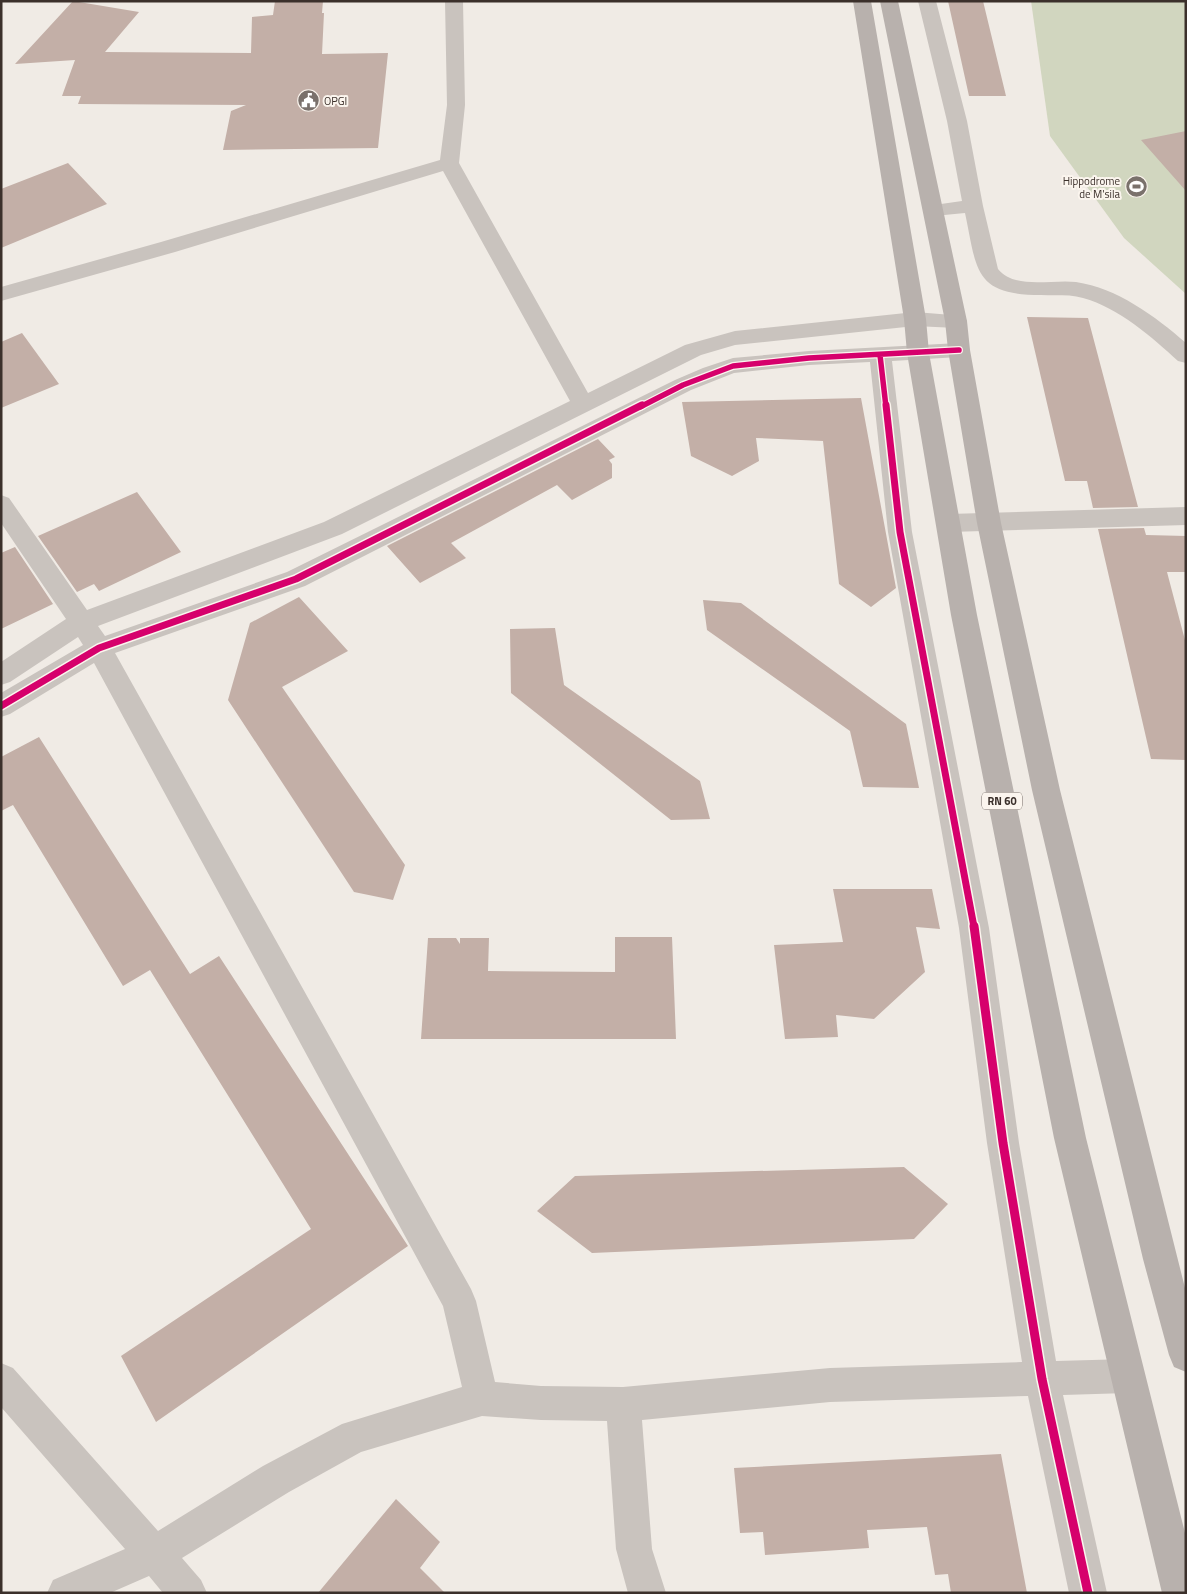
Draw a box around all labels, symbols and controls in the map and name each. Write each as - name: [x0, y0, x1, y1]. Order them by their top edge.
- public building icon: OPGI: [296, 89, 320, 113]
- place label: OPGI: [324, 93, 347, 109]
- place label: Hippodrome de M'sila: [1063, 173, 1120, 202]
- sports icon: Hippodrome de M'sila: [1124, 175, 1148, 199]
- road number: RN 60: [982, 792, 1022, 809]

